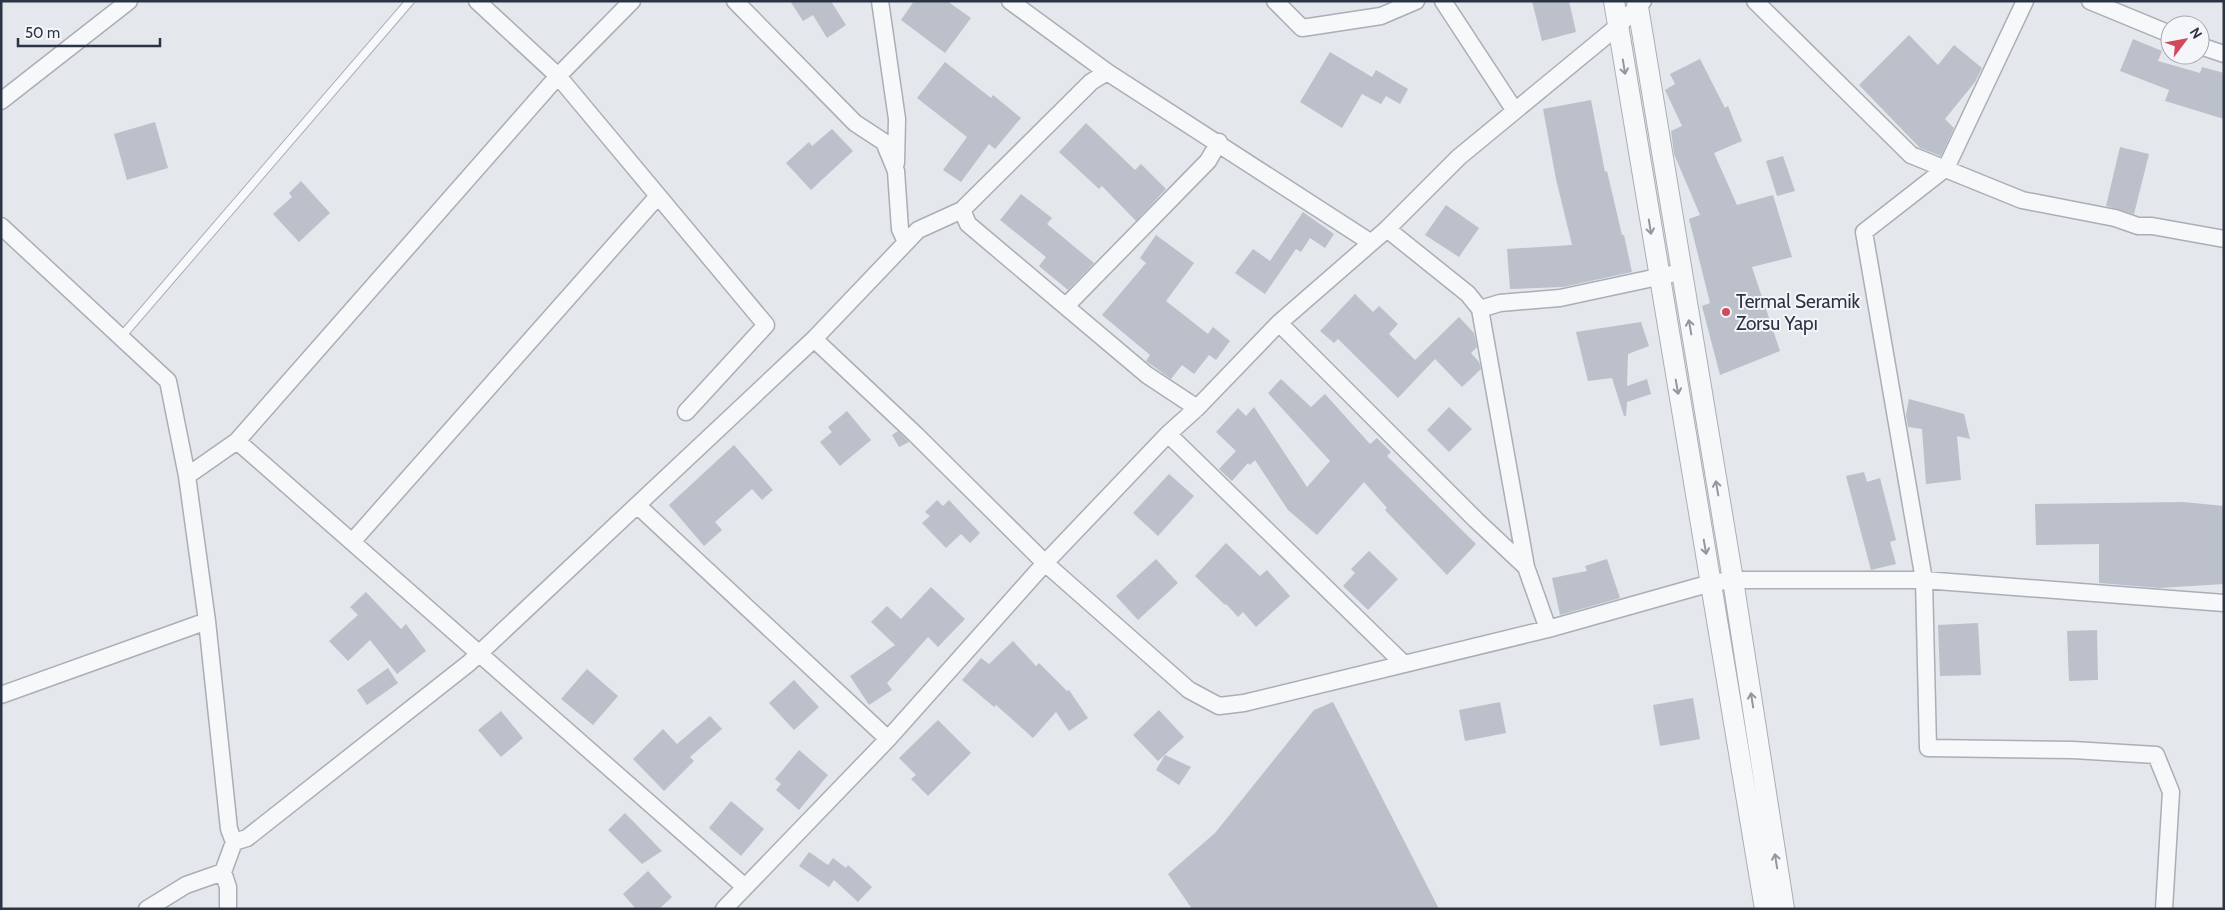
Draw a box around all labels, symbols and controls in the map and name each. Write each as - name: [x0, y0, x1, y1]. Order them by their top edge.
- scale bar: [18, 15, 160, 47]
- north arrow: [2160, 15, 2210, 65]
- text: 50 m: [25, 24, 60, 42]
- text: N: [2186, 24, 2206, 42]
- one-way arrow: [1620, 58, 1630, 74]
- one-way arrow: [1646, 219, 1656, 235]
- place label: Termal Seramik Zorsu Yapı: [1736, 290, 1860, 335]
- marker: Termal Seramik Zorsu Yapı: [1720, 306, 1732, 318]
- one-way arrow: [1685, 320, 1695, 336]
- one-way arrow: [1673, 379, 1683, 395]
- one-way arrow: [1712, 480, 1722, 496]
- one-way arrow: [1700, 539, 1710, 555]
- one-way arrow: [1746, 692, 1756, 708]
- one-way arrow: [1771, 853, 1781, 869]

